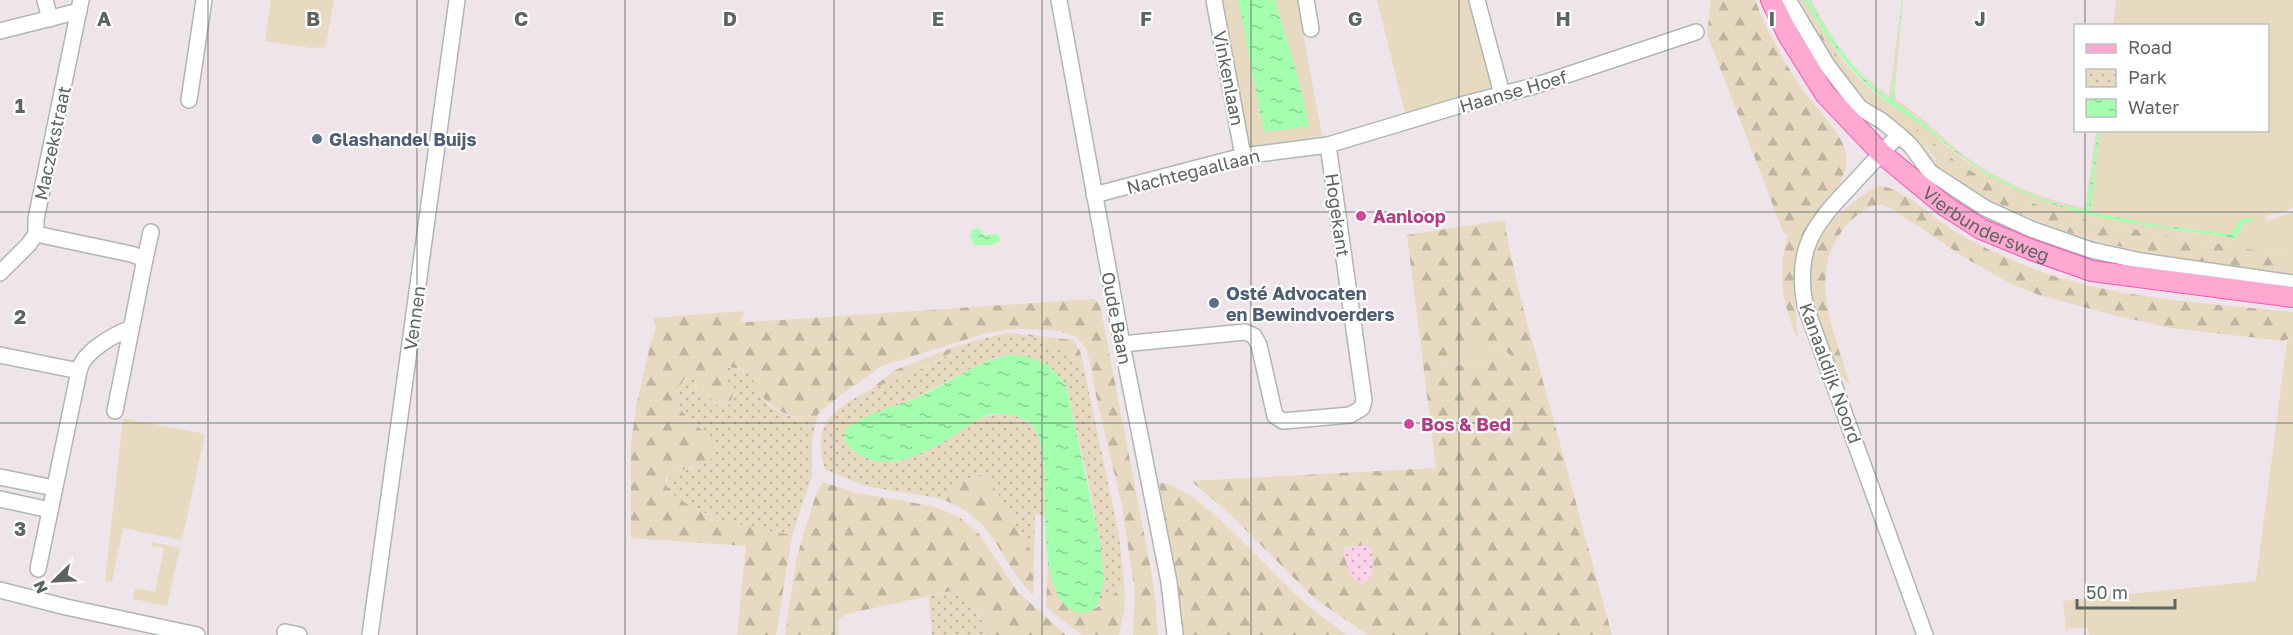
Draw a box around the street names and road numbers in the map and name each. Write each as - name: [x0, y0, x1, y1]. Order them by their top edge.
- street label: Vinkenlaan: [1209, 29, 1249, 127]
- street label: Haanse Hoef: [1457, 65, 1570, 117]
- street label: Maczekstraat: [29, 84, 75, 202]
- street label: Nachtegaallaan: [1124, 144, 1262, 198]
- street label: Hogekant: [1321, 172, 1355, 258]
- street label: Vierbundersweg: [1918, 181, 2052, 266]
- street label: Oude Baan: [1097, 270, 1137, 366]
- street label: Vennen: [399, 284, 429, 352]
- street label: Kanaaldijk Noord: [1795, 300, 1867, 446]

